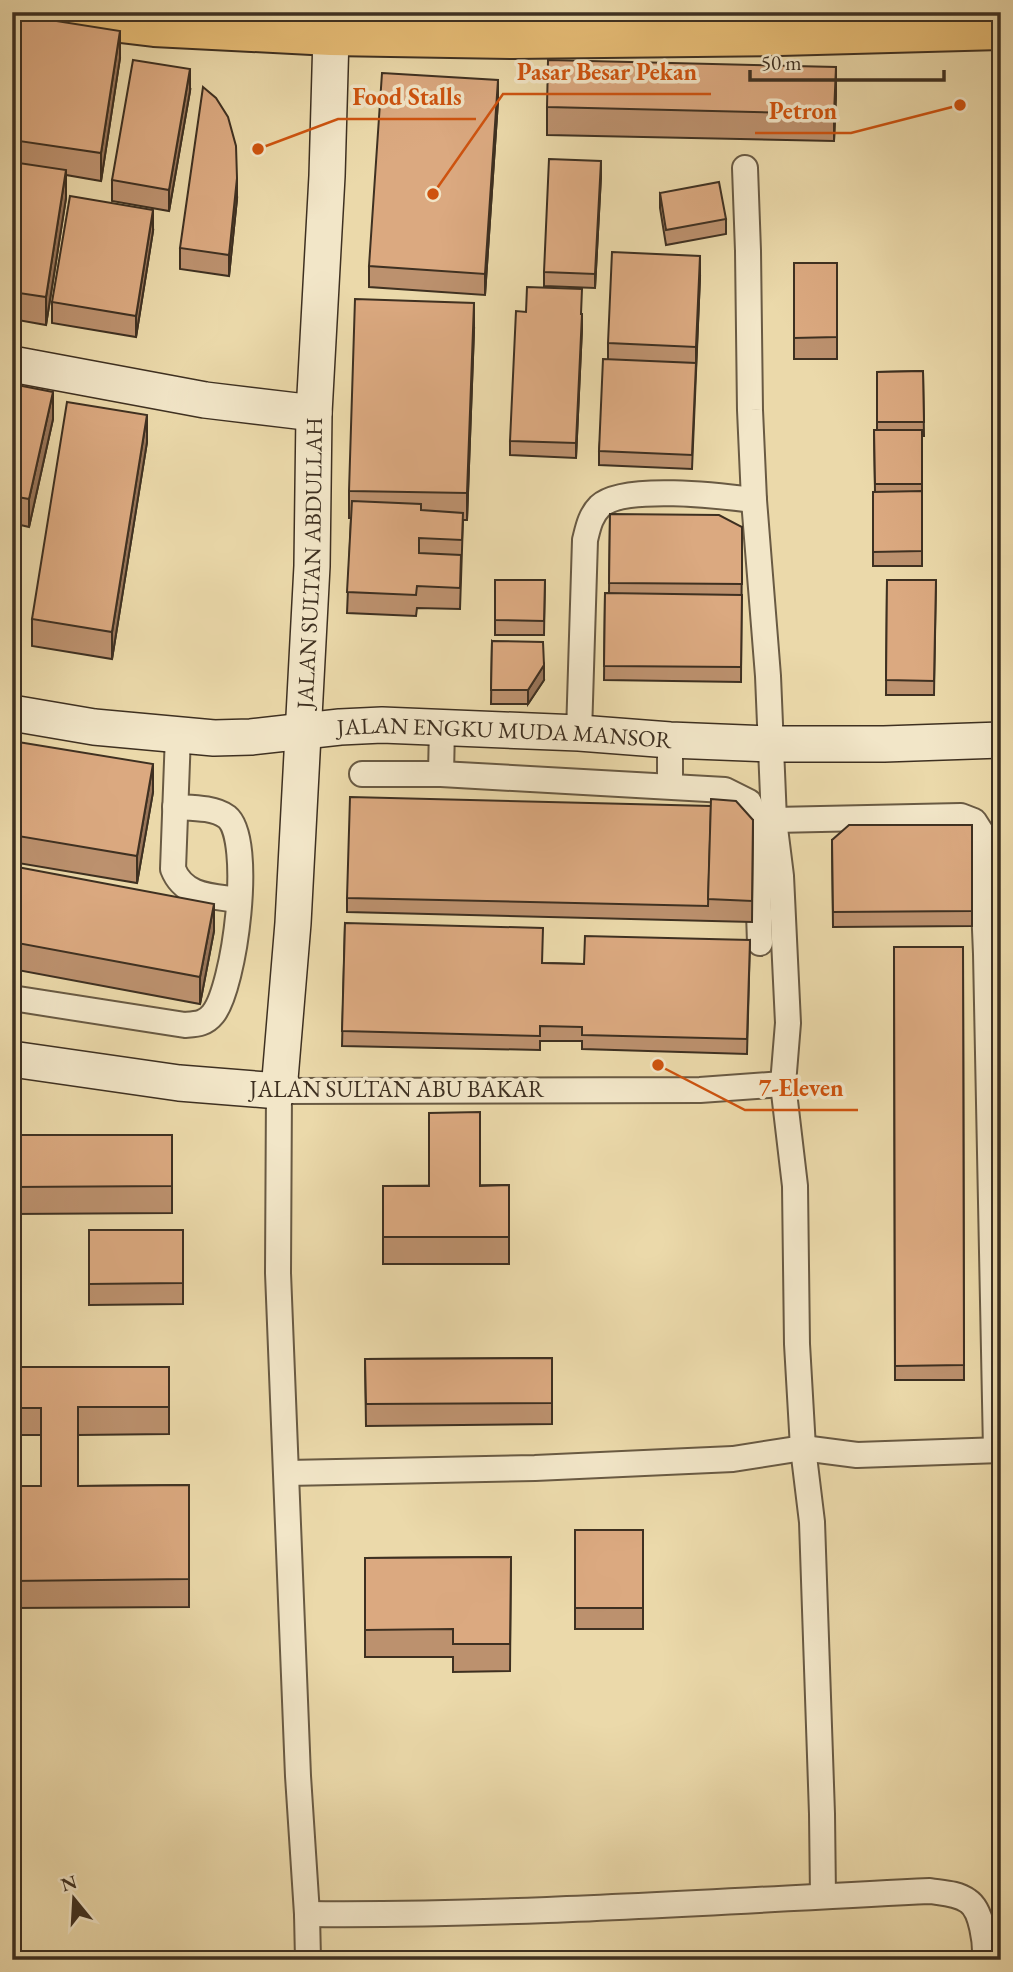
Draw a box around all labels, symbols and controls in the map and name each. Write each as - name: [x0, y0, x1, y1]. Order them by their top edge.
- scale bar: [750, 38, 945, 82]
- callout: Pasar Besar Pekan: [503, 49, 711, 94]
- text: 50 m: [761, 49, 802, 76]
- text: Pasar Besar Pekan: [517, 56, 697, 87]
- callout: Food Stalls: [338, 74, 476, 119]
- text: Food Stalls: [352, 81, 462, 112]
- callout: Petron: [755, 88, 851, 133]
- text: Petron: [769, 95, 837, 126]
- street label: JALAN SULTAN ABDULLAH: [289, 417, 329, 712]
- street label: JALAN ENGKU MUDA MANSOR: [334, 710, 674, 755]
- callout: 7-Eleven: [745, 1065, 858, 1110]
- text: 7-Eleven: [758, 1072, 844, 1103]
- street label: JALAN SULTAN ABU BAKAR: [248, 1074, 545, 1104]
- north arrow: [38, 1864, 108, 1934]
- text: N: [58, 1869, 81, 1898]

